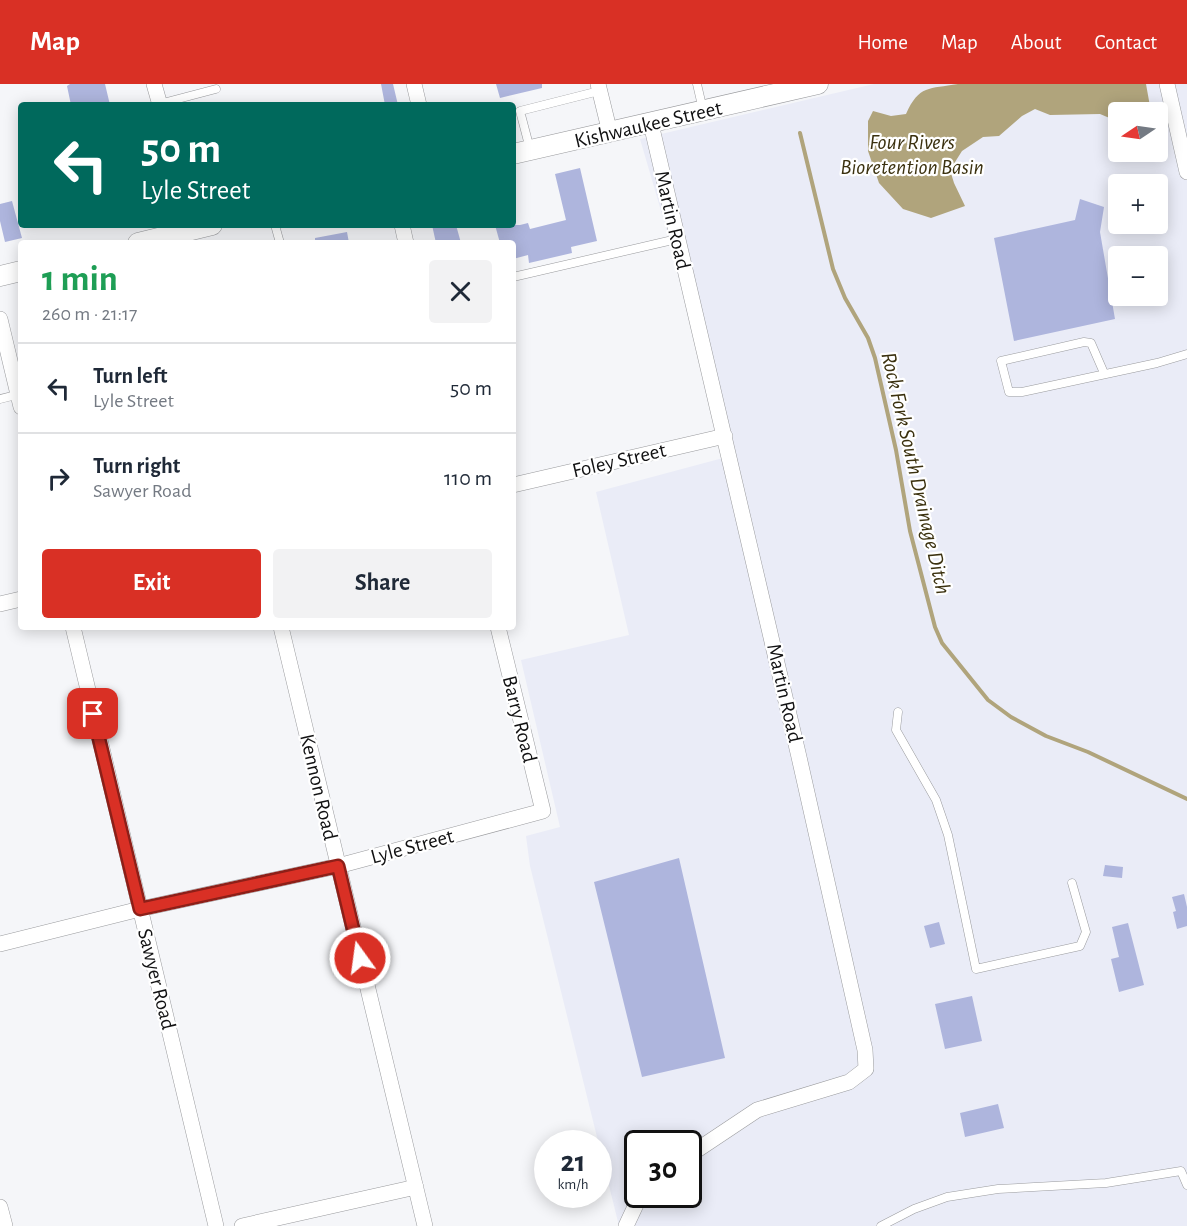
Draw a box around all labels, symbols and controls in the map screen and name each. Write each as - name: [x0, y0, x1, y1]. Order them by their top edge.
- text: Map: [30, 28, 80, 56]
- text: Home: [857, 32, 908, 53]
- text: Map: [941, 32, 978, 53]
- text: About: [1011, 32, 1061, 53]
- text: Contact: [1094, 32, 1157, 53]
- street label: Kishwaukee Street: [572, 97, 724, 152]
- north arrow: [1108, 102, 1168, 162]
- map controls: [1108, 102, 1168, 306]
- icon: left: [42, 126, 120, 204]
- text: 50 m: [141, 128, 221, 170]
- water label: Four Rivers Bioretention Basin: [840, 131, 984, 178]
- street label: Martin Road: [651, 169, 694, 272]
- button: +: [1108, 174, 1168, 234]
- text: Lyle Street: [141, 177, 250, 204]
- button: −: [1108, 246, 1168, 306]
- button: close: [429, 260, 492, 323]
- text: 1 min: [42, 261, 118, 297]
- text: 260 m · 21:17: [42, 304, 137, 324]
- water label: Rock Fork South Drainage Ditch: [877, 350, 955, 596]
- text: Turn left: [93, 365, 167, 387]
- icon: left: [42, 372, 75, 405]
- text: 50 m: [450, 377, 492, 399]
- text: Lyle Street: [93, 391, 174, 411]
- street label: Foley Street: [570, 439, 668, 481]
- text: Turn right: [93, 455, 180, 477]
- icon: right: [42, 462, 75, 495]
- text: 110 m: [444, 467, 492, 489]
- text: Sawyer Road: [93, 481, 192, 501]
- button: Exit: [42, 549, 261, 618]
- button: Share: [273, 549, 492, 618]
- street label: Martin Road: [763, 642, 806, 745]
- street label: Barry Road: [499, 674, 540, 765]
- pin: [67, 688, 118, 739]
- icon: arrive: [76, 697, 109, 730]
- street label: Kennon Road: [296, 732, 341, 842]
- street label: Lyle Street: [368, 825, 456, 868]
- street label: Sawyer Road: [134, 926, 179, 1032]
- position arrow: [328, 926, 392, 990]
- speed limit sign: 30: [624, 1130, 702, 1208]
- text: 21: [561, 1147, 585, 1177]
- text: km/h: [558, 1177, 588, 1192]

